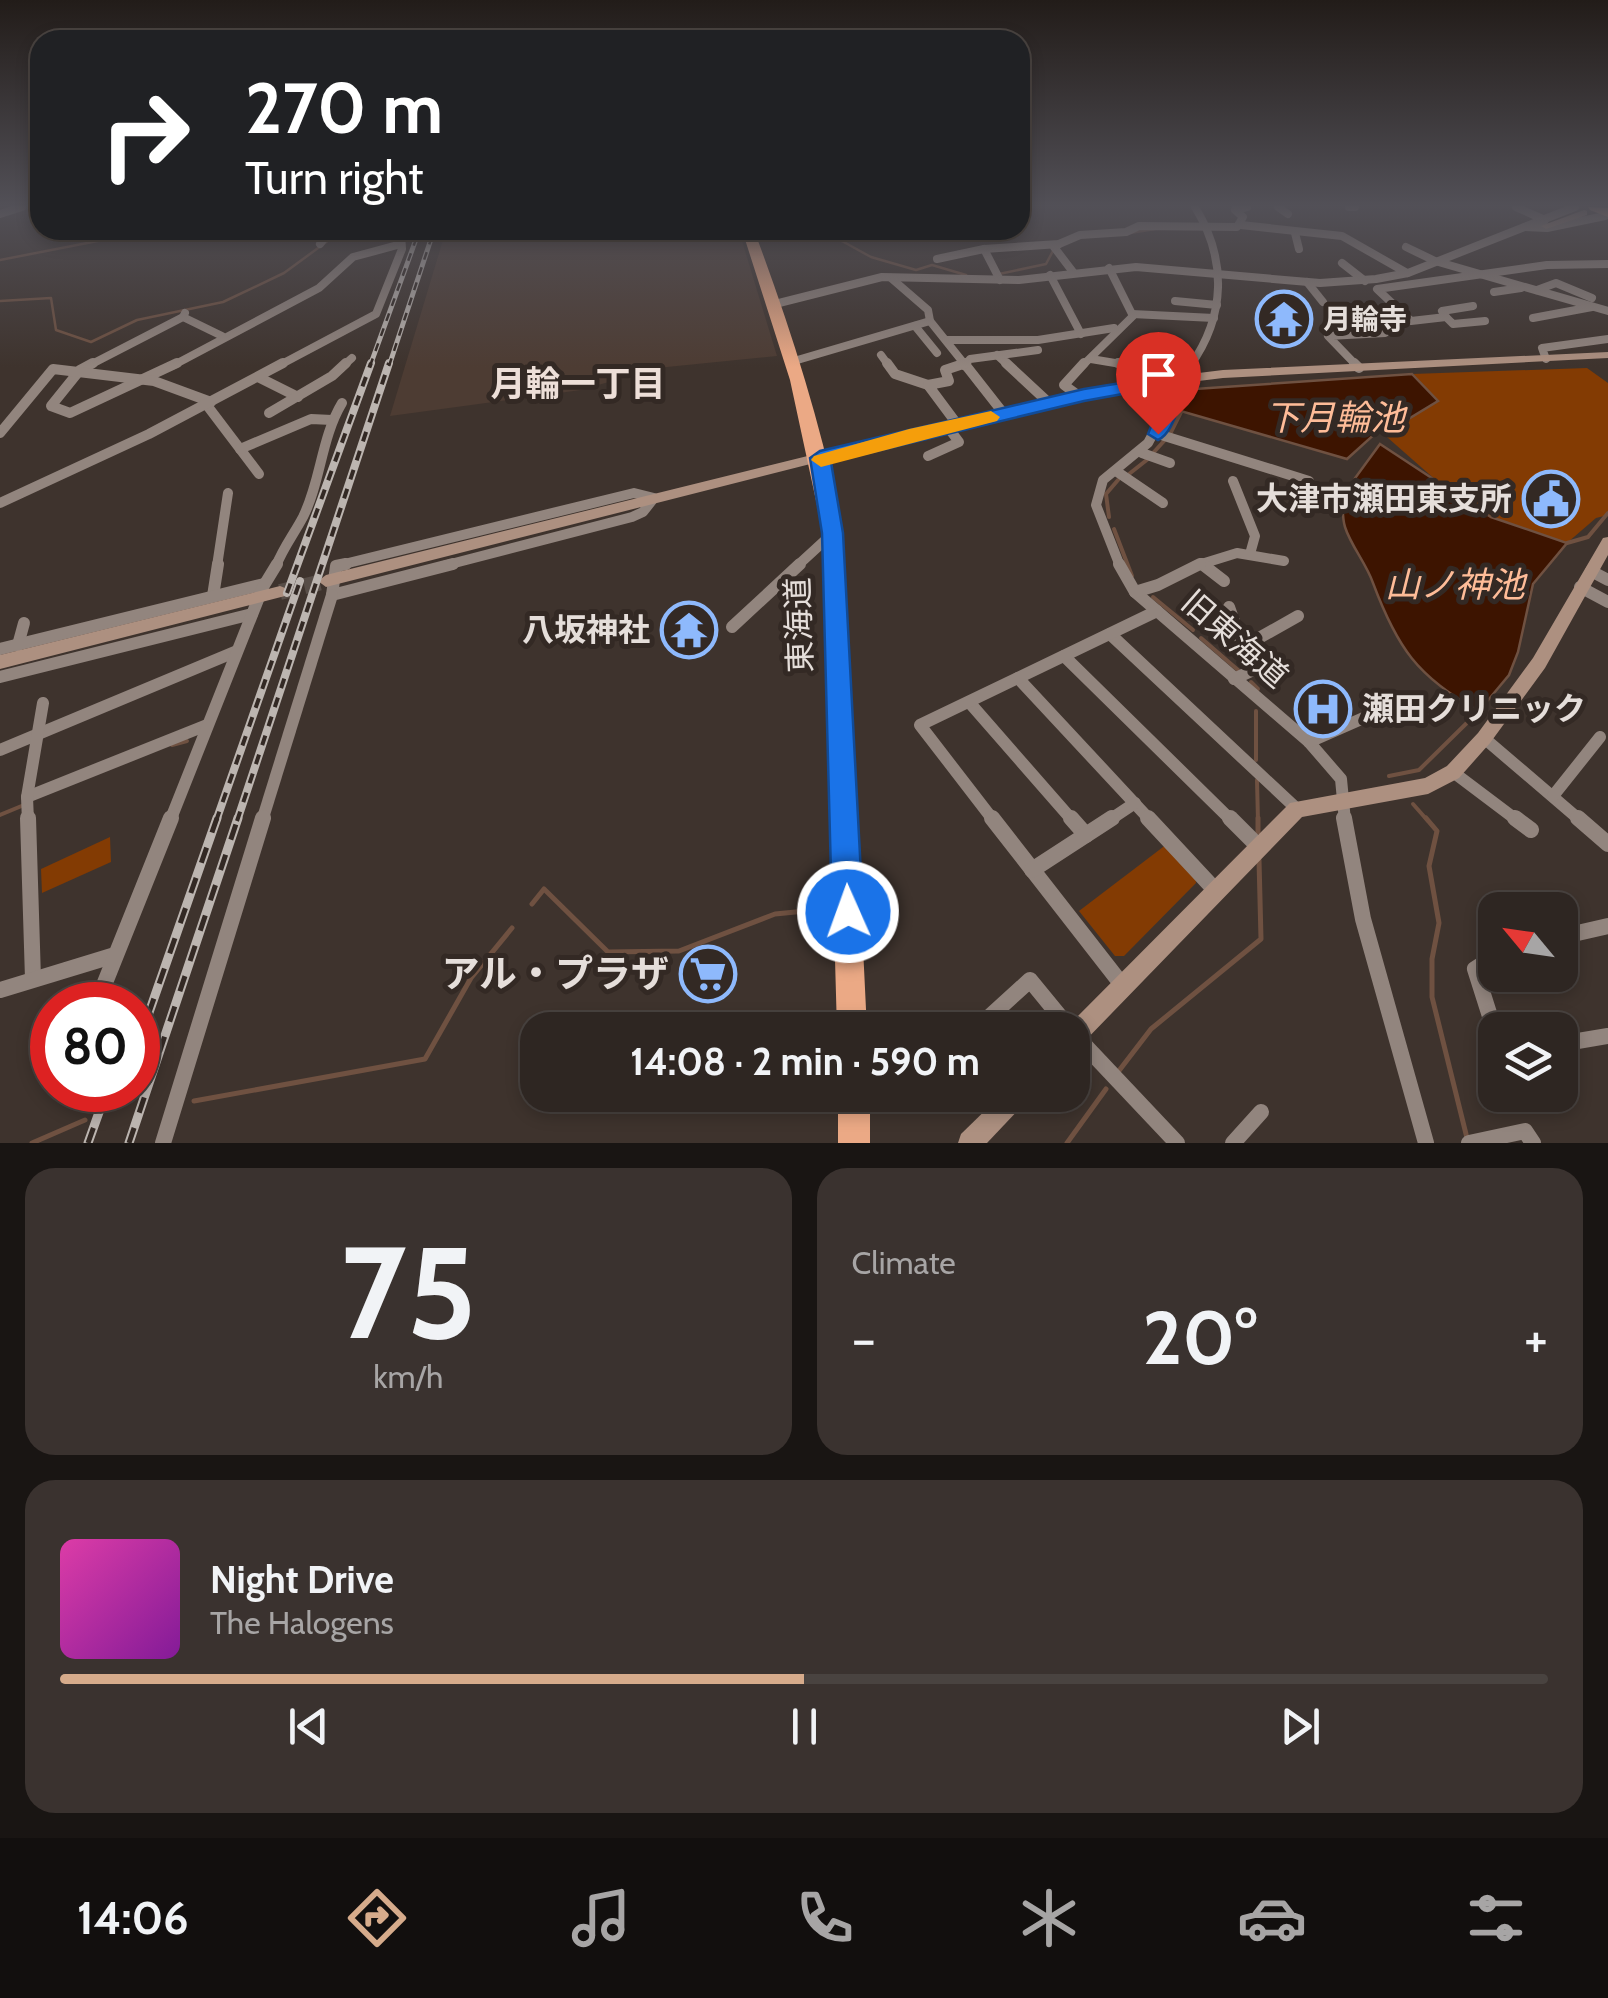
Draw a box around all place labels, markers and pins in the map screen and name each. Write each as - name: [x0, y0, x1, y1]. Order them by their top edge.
- temple icon: 月輪寺: [1254, 289, 1314, 349]
- place label: 月輪寺: [1323, 302, 1407, 336]
- pin: [1116, 332, 1201, 435]
- public building icon: 大津市瀬田東支所: [1521, 469, 1581, 529]
- place label: 大津市瀬田東支所: [1256, 479, 1512, 518]
- temple icon: 八坂神社: [659, 600, 719, 660]
- place label: 八坂神社: [522, 610, 650, 649]
- hospital icon: 瀬田クリニック: [1293, 679, 1353, 739]
- place label: 瀬田クリニック: [1362, 689, 1586, 728]
- supermarket icon: アル・プラザ: [678, 944, 738, 1004]
- place label: アル・プラザ: [441, 950, 669, 997]

